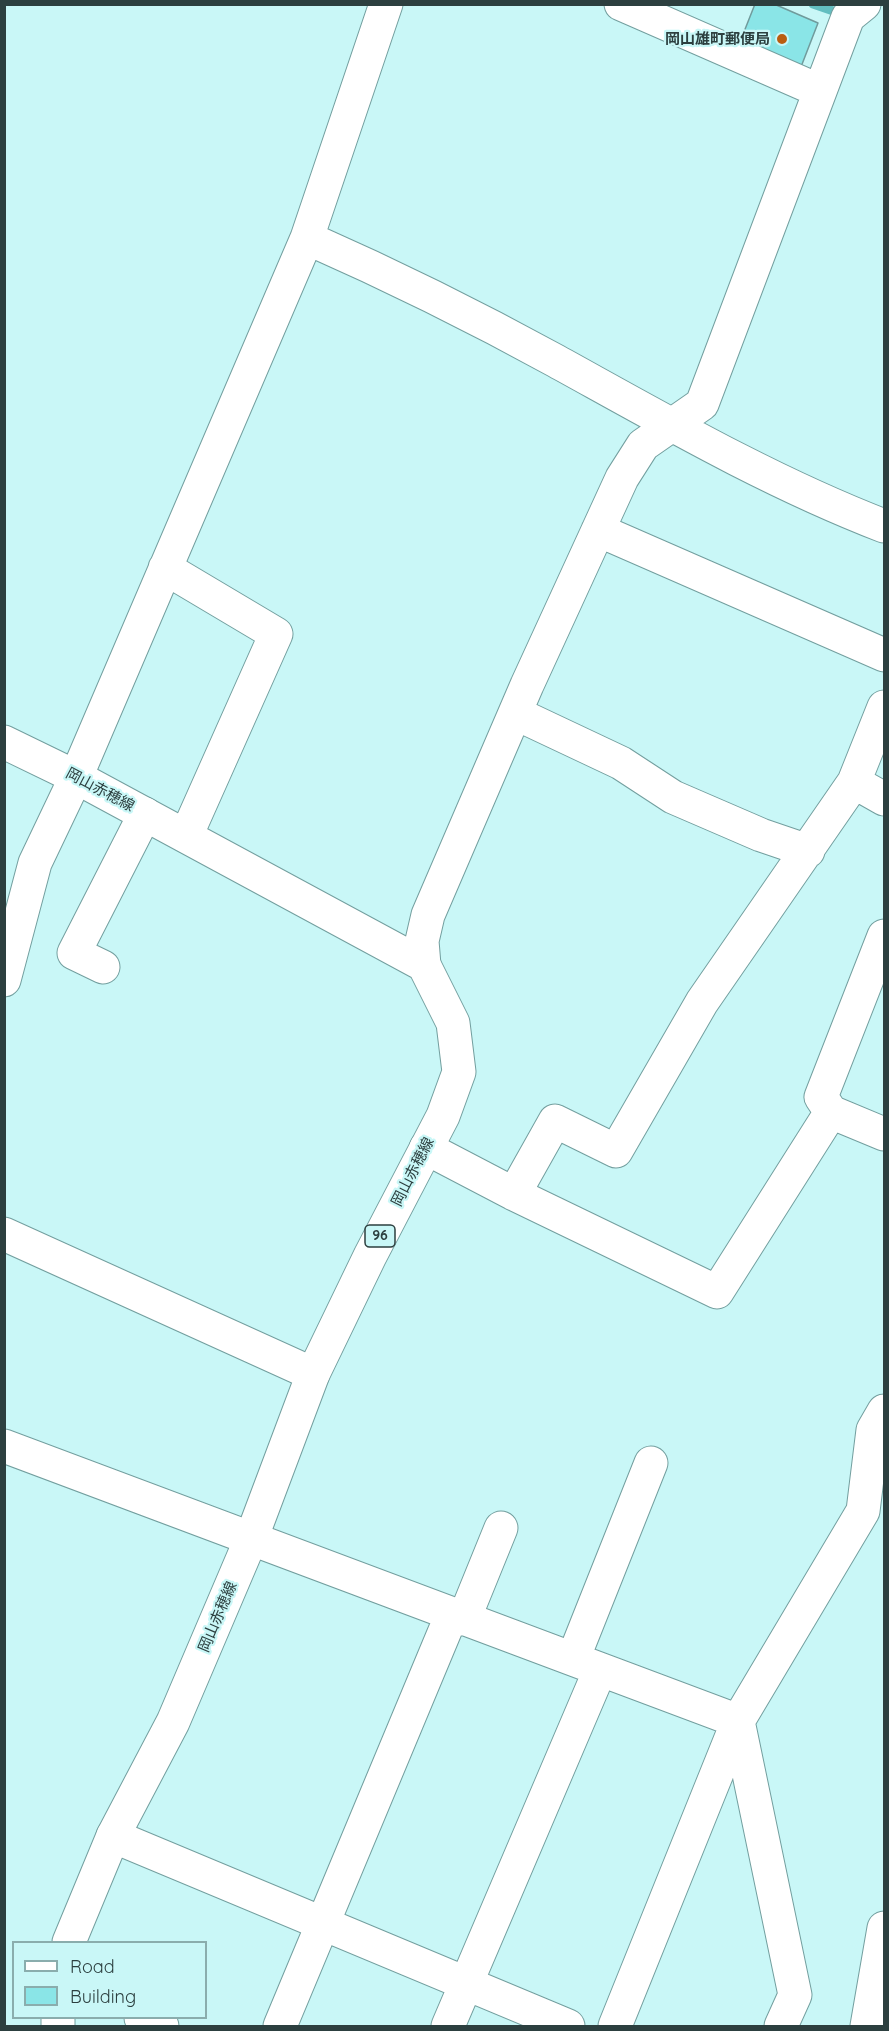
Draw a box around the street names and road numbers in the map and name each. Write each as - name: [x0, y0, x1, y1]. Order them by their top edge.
- street label: 岡山赤穂線: [63, 764, 137, 816]
- street label: 岡山赤穂線: [388, 1135, 438, 1209]
- road number: 96: [365, 1225, 395, 1247]
- street label: 岡山赤穂線: [195, 1579, 241, 1655]

